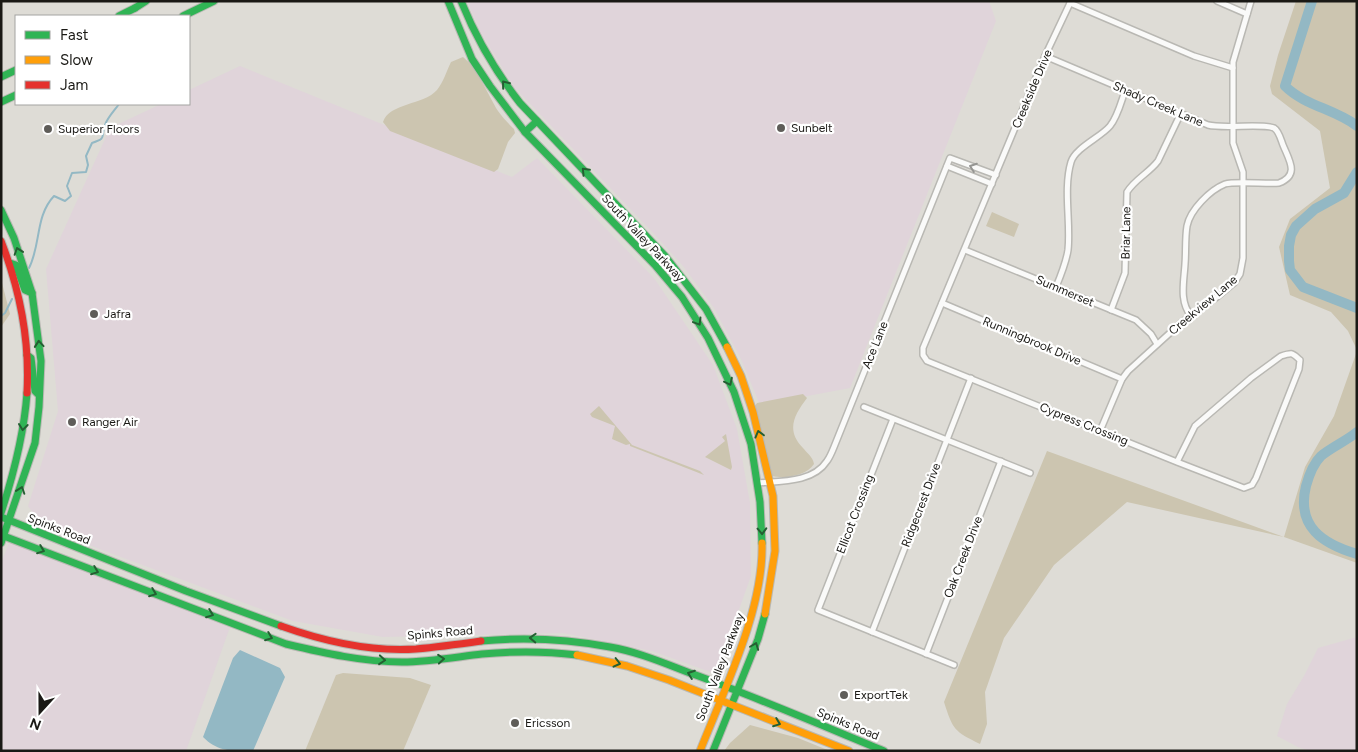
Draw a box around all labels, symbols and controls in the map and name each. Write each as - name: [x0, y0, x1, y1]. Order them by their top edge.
- legend: [15, 15, 190, 105]
- text: Fast: [60, 26, 89, 44]
- street label: Creekside Drive: [1009, 47, 1055, 131]
- text: Slow: [60, 51, 93, 69]
- text: Jam: [60, 76, 88, 94]
- street label: Shady Creek Lane: [1111, 79, 1206, 130]
- one-way arrow: [501, 81, 510, 90]
- place label: Sunbelt: [791, 121, 833, 135]
- place label: Superior Floors: [58, 122, 140, 136]
- marker: Sunbelt: [775, 122, 787, 134]
- marker: Superior Floors: [42, 123, 54, 135]
- one-way arrow: [969, 163, 977, 173]
- one-way arrow: [582, 168, 591, 177]
- street label: South Valley Parkway: [599, 191, 688, 285]
- street label: Briar Lane: [1119, 206, 1133, 260]
- one-way arrow: [14, 247, 24, 256]
- street label: Summerset: [1034, 272, 1097, 310]
- street label: Creekview Lane: [1166, 272, 1240, 338]
- place label: Jafra: [104, 307, 131, 321]
- marker: Jafra: [88, 308, 100, 320]
- street label: Runningbrook Drive: [981, 314, 1084, 368]
- one-way arrow: [691, 317, 701, 326]
- street label: Ace Lane: [859, 319, 891, 371]
- one-way arrow: [34, 340, 45, 348]
- one-way arrow: [723, 376, 733, 385]
- street label: Cypress Crossing: [1038, 400, 1130, 448]
- place label: Ranger Air: [82, 415, 138, 429]
- marker: Ranger Air: [66, 416, 78, 428]
- one-way arrow: [18, 423, 29, 431]
- one-way arrow: [755, 431, 765, 439]
- street label: Ridgecrest Drive: [899, 461, 944, 549]
- street label: Ellicot Crossing: [834, 473, 876, 555]
- one-way arrow: [15, 486, 25, 495]
- street label: Spinks Road: [26, 511, 92, 547]
- street label: Oak Creek Drive: [941, 514, 985, 600]
- one-way arrow: [756, 528, 767, 536]
- one-way arrow: [36, 544, 44, 554]
- one-way arrow: [90, 564, 99, 575]
- one-way arrow: [148, 587, 157, 597]
- one-way arrow: [205, 608, 214, 619]
- street label: South Valley Parkway: [693, 610, 747, 723]
- street label: Spinks Road: [407, 623, 473, 643]
- one-way arrow: [264, 631, 273, 641]
- one-way arrow: [529, 633, 537, 644]
- one-way arrow: [748, 642, 759, 651]
- one-way arrow: [378, 654, 386, 665]
- one-way arrow: [437, 654, 445, 665]
- one-way arrow: [612, 657, 621, 668]
- one-way arrow: [687, 669, 696, 680]
- north arrow: [15, 687, 65, 737]
- place label: ExportTek: [854, 688, 908, 702]
- marker: ExportTek: [838, 689, 850, 701]
- street label: Spinks Road: [815, 705, 881, 743]
- text: N: [27, 714, 44, 734]
- place label: Ericsson: [525, 716, 571, 730]
- marker: Ericsson: [509, 717, 521, 729]
- one-way arrow: [772, 717, 780, 727]

